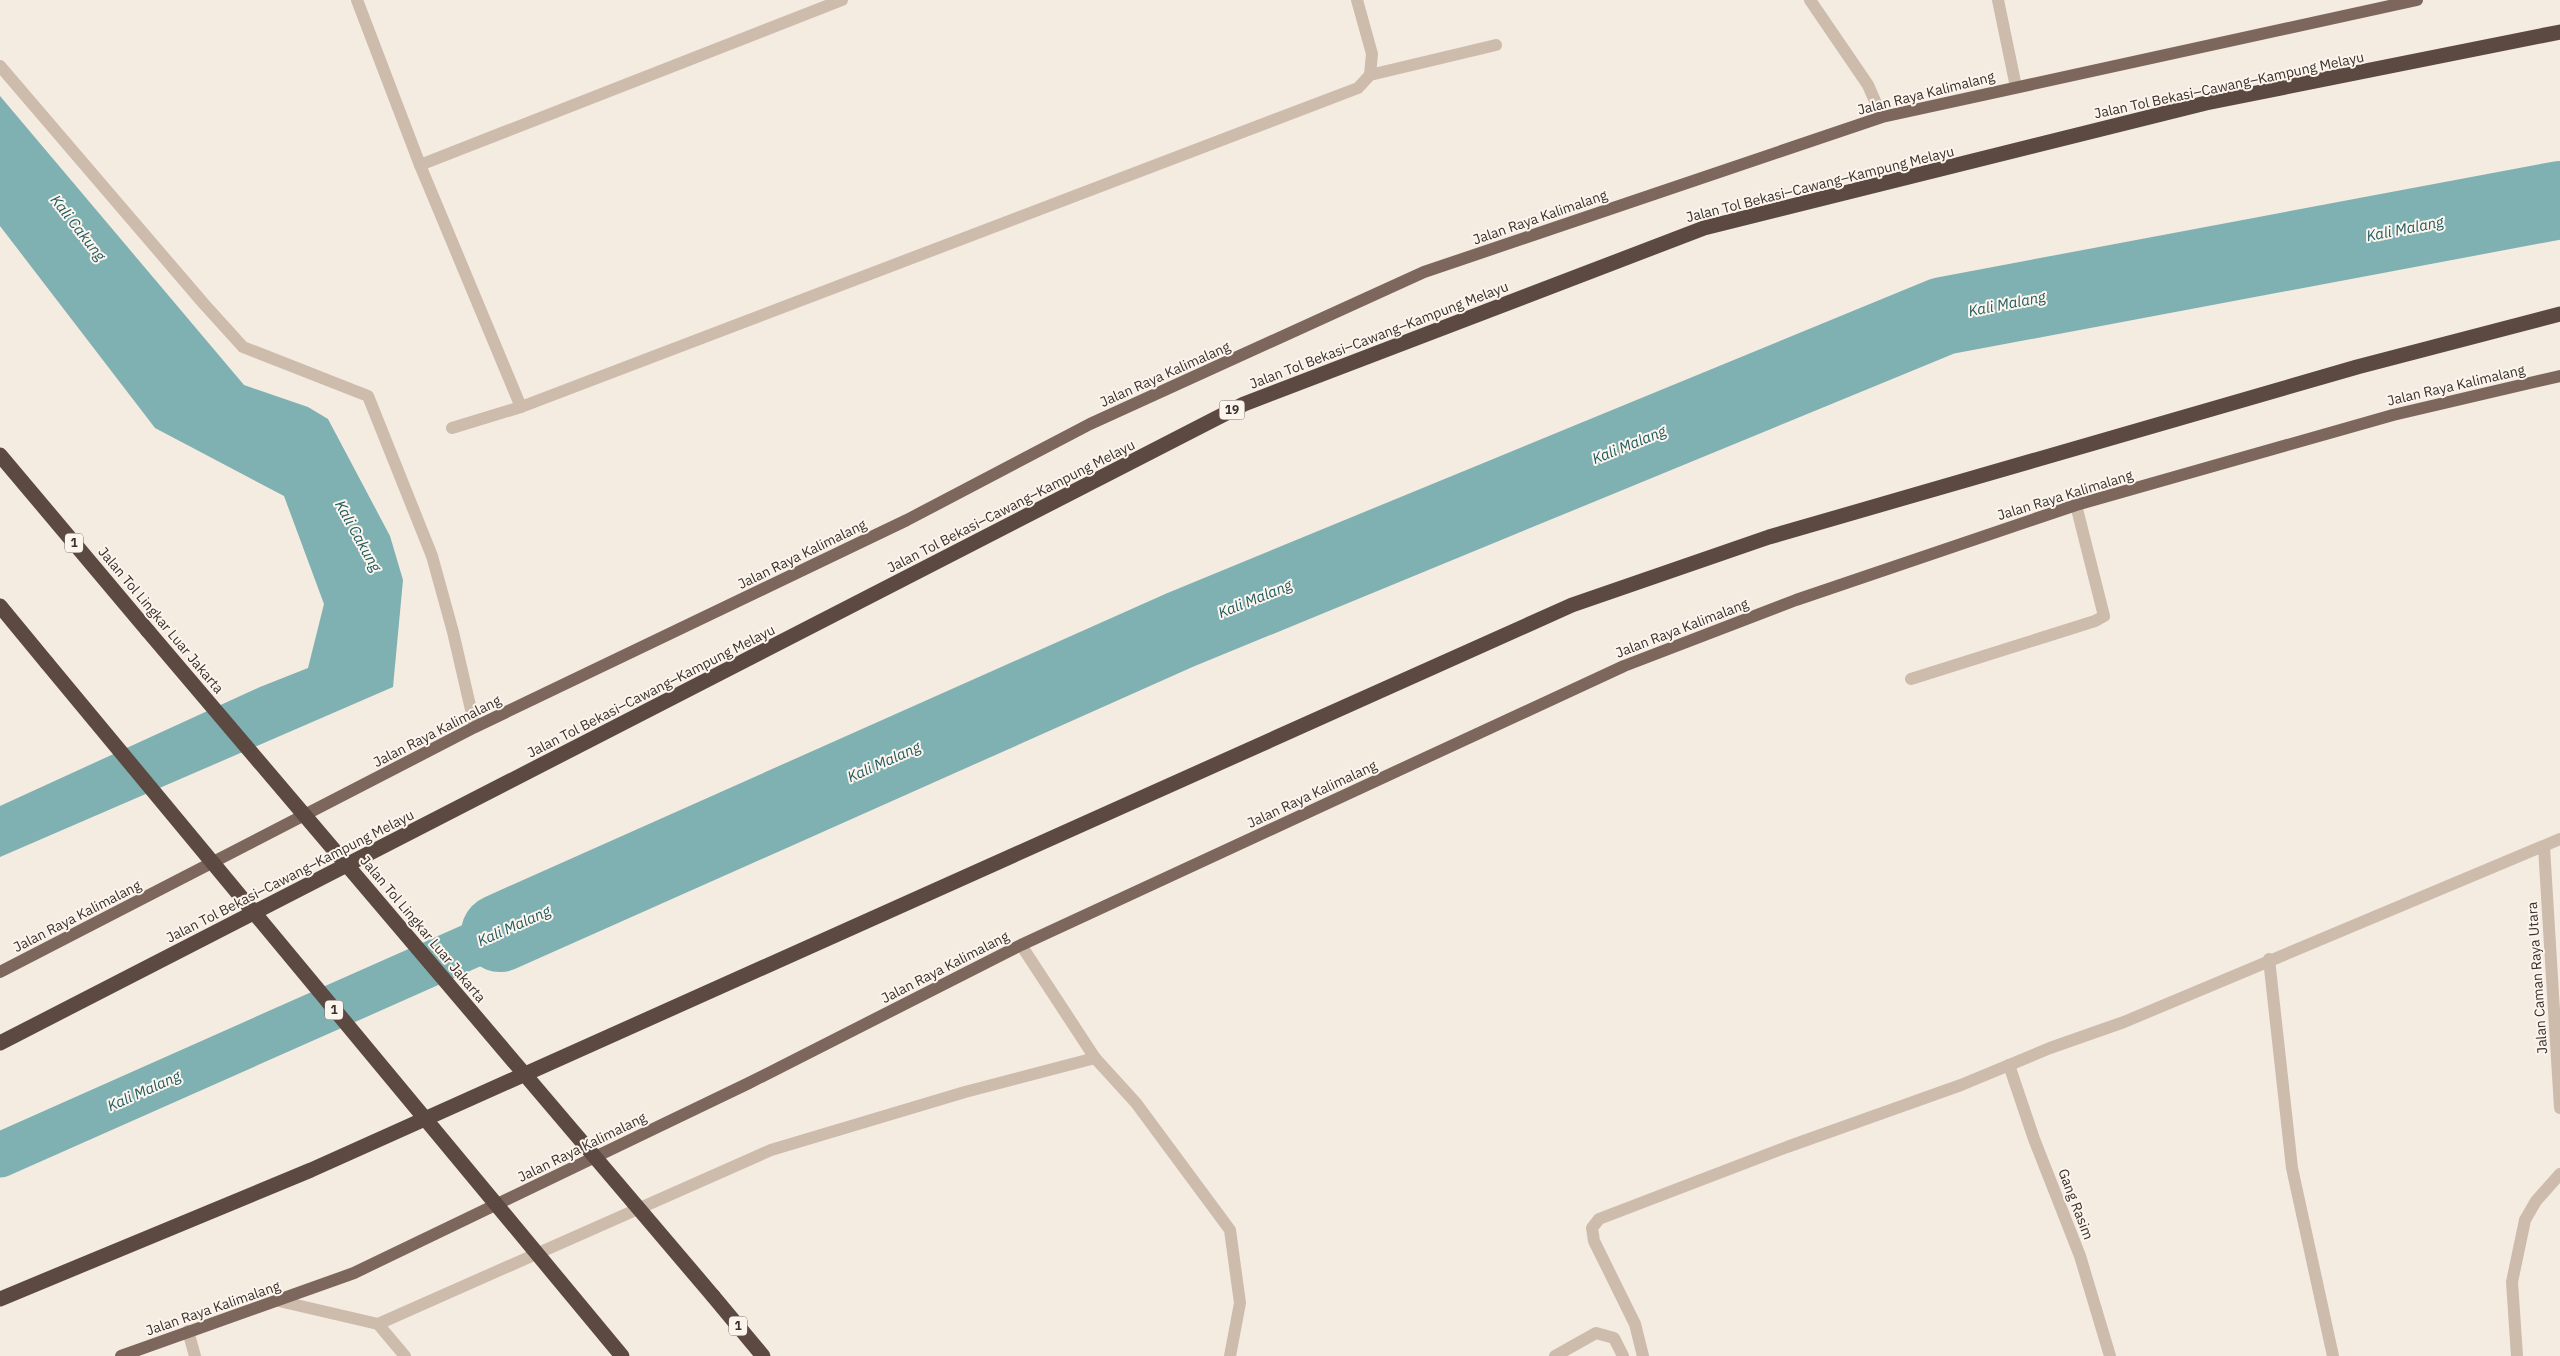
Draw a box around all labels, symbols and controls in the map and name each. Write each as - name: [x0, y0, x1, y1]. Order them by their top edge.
- street label: Jalan Tol Bekasi–Cawang–Kampung Melayu: [2092, 48, 2366, 122]
- street label: Jalan Raya Kalimalang: [1856, 67, 1997, 119]
- street label: Jalan Tol Bekasi–Cawang–Kampung Melayu: [1684, 142, 1956, 226]
- street label: Jalan Raya Kalimalang: [1471, 185, 1610, 248]
- water label: Kali Cakung: [47, 191, 111, 266]
- water label: Kali Malang: [2365, 211, 2446, 245]
- street label: Jalan Tol Bekasi–Cawang–Kampung Melayu: [1247, 277, 1511, 393]
- water label: Kali Malang: [1967, 286, 2048, 320]
- street label: Jalan Raya Kalimalang: [1097, 337, 1233, 411]
- street label: Jalan Raya Kalimalang: [2385, 360, 2527, 410]
- road number: 19: [1220, 400, 1244, 420]
- water label: Kali Malang: [1589, 421, 1670, 468]
- street label: Jalan Tol Bekasi–Cawang–Kampung Melayu: [884, 435, 1138, 577]
- street label: Jalan Raya Kalimalang: [1995, 466, 2135, 524]
- water label: Kali Cakung: [331, 497, 387, 576]
- street label: Jalan Raya Kalimalang: [735, 515, 870, 593]
- road number: 1: [65, 534, 83, 552]
- street label: Jalan Tol Lingkar Luar Jakarta: [94, 543, 228, 697]
- water label: Kali Malang: [1215, 575, 1296, 622]
- street label: Jalan Raya Kalimalang: [1613, 594, 1751, 662]
- street label: Jalan Tol Bekasi–Cawang–Kampung Melayu: [524, 620, 778, 762]
- street label: Jalan Raya Kalimalang: [370, 691, 504, 771]
- water label: Kali Malang: [844, 736, 925, 786]
- street label: Jalan Raya Kalimalang: [1244, 756, 1380, 832]
- street label: Jalan Tol Bekasi–Cawang–Kampung Melayu: [163, 805, 417, 947]
- street label: Jalan Tol Lingkar Luar Jakarta: [356, 852, 490, 1006]
- street label: Jalan Raya Kalimalang: [10, 876, 144, 956]
- water label: Kali Malang: [474, 900, 555, 950]
- street label: Jalan Caman Raya Utara: [2523, 901, 2551, 1055]
- street label: Jalan Raya Kalimalang: [878, 927, 1012, 1007]
- road number: 1: [325, 1000, 343, 1020]
- water label: Kali Malang: [104, 1065, 185, 1115]
- street label: Jalan Raya Kalimalang: [515, 1108, 650, 1186]
- street label: Gang Rasim: [2054, 1166, 2098, 1242]
- street label: Jalan Raya Kalimalang: [144, 1276, 283, 1339]
- road number: 1: [729, 1316, 747, 1335]

